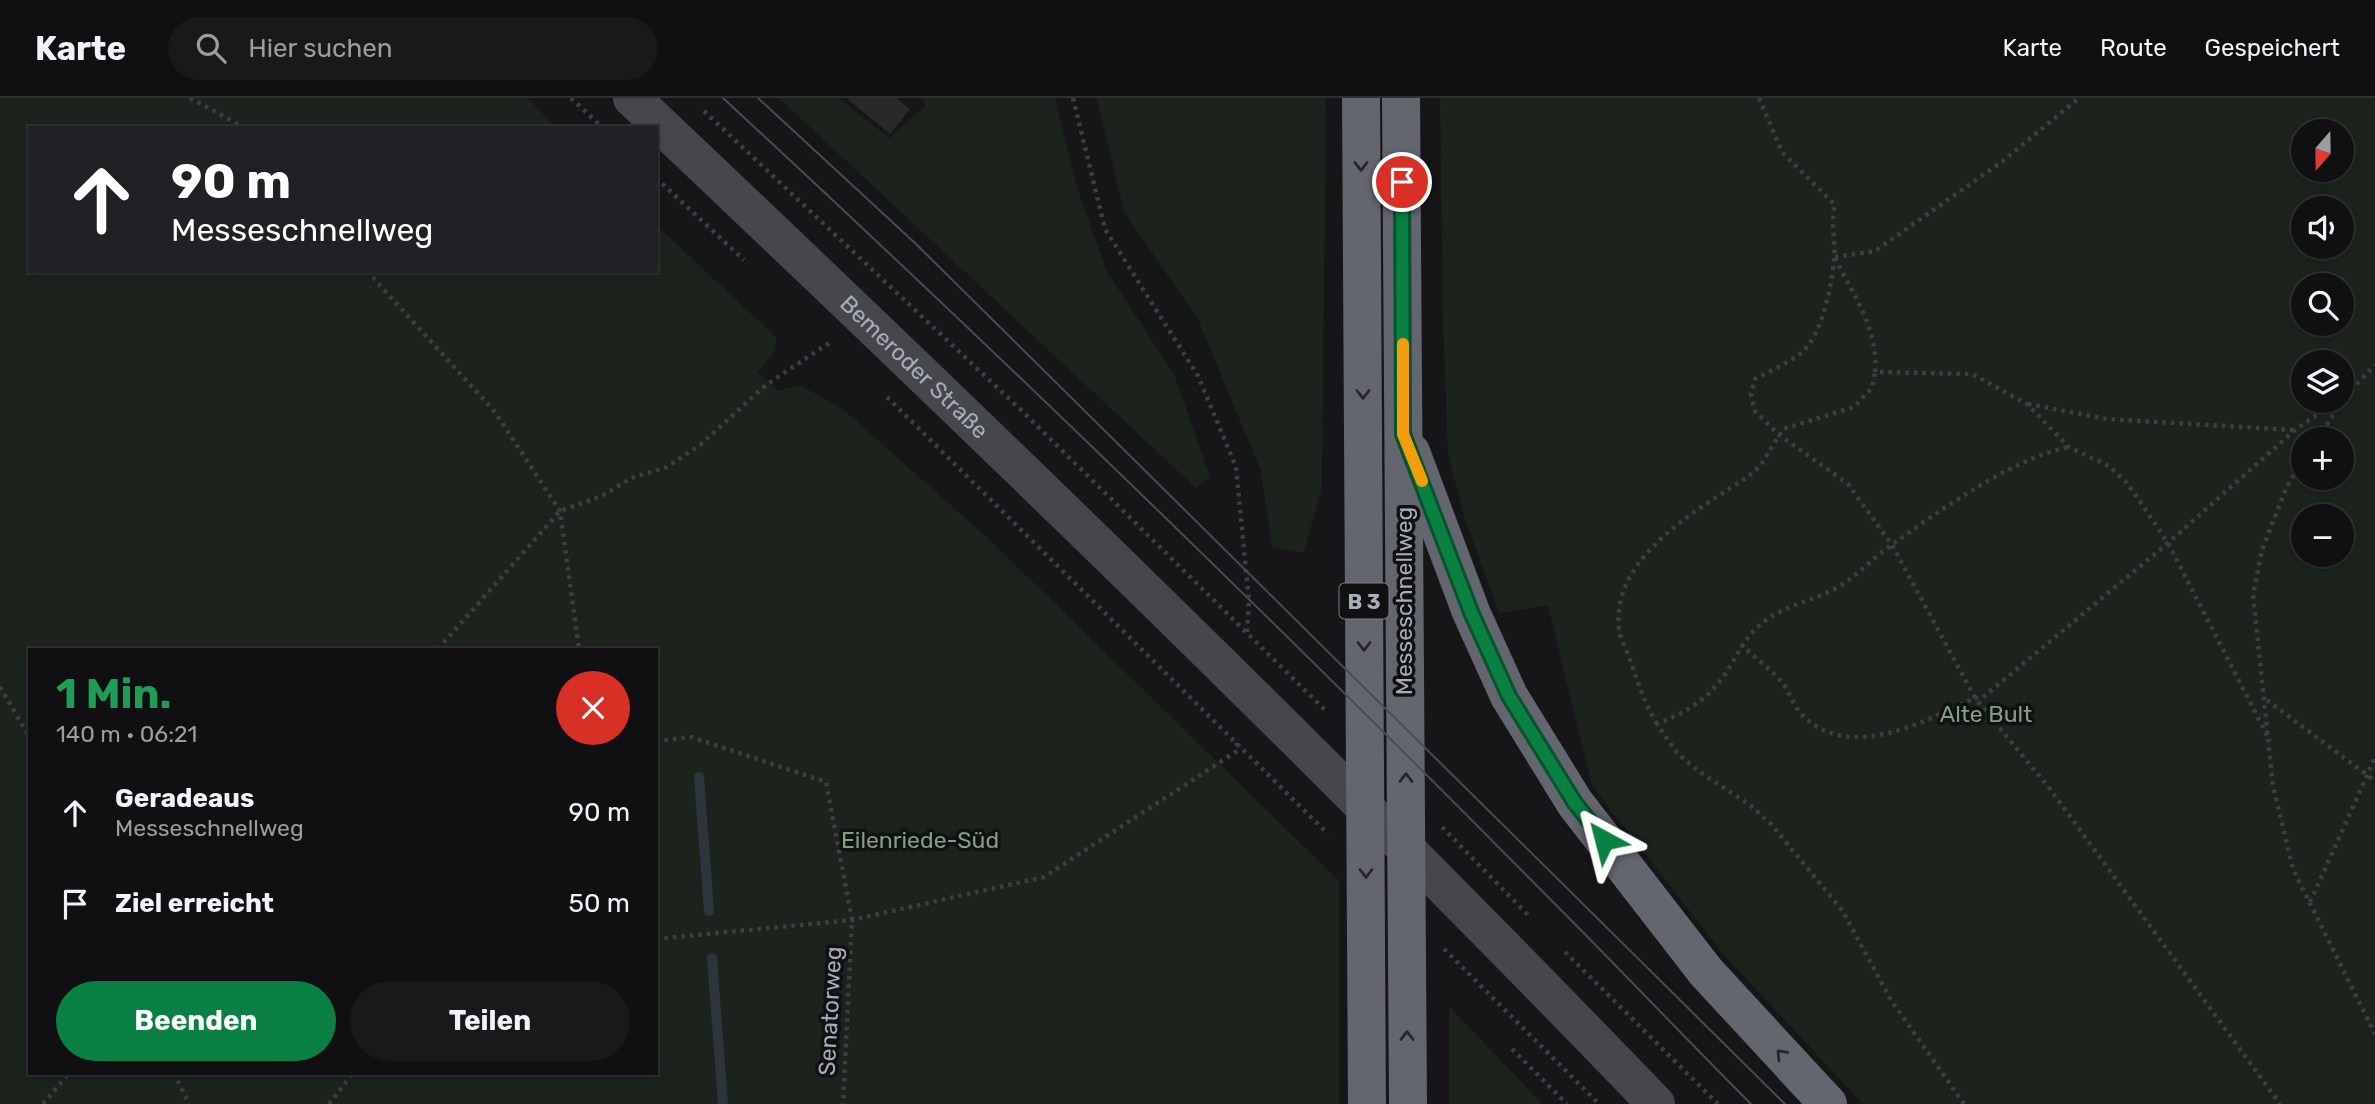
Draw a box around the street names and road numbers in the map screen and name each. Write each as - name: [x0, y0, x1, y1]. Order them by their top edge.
- street label: Bemeroder Straße: [834, 289, 994, 445]
- street label: Messeschnellweg: [1390, 507, 1418, 695]
- road number: B 3: [1340, 584, 1388, 618]
- street label: Senatorweg: [813, 946, 847, 1076]

